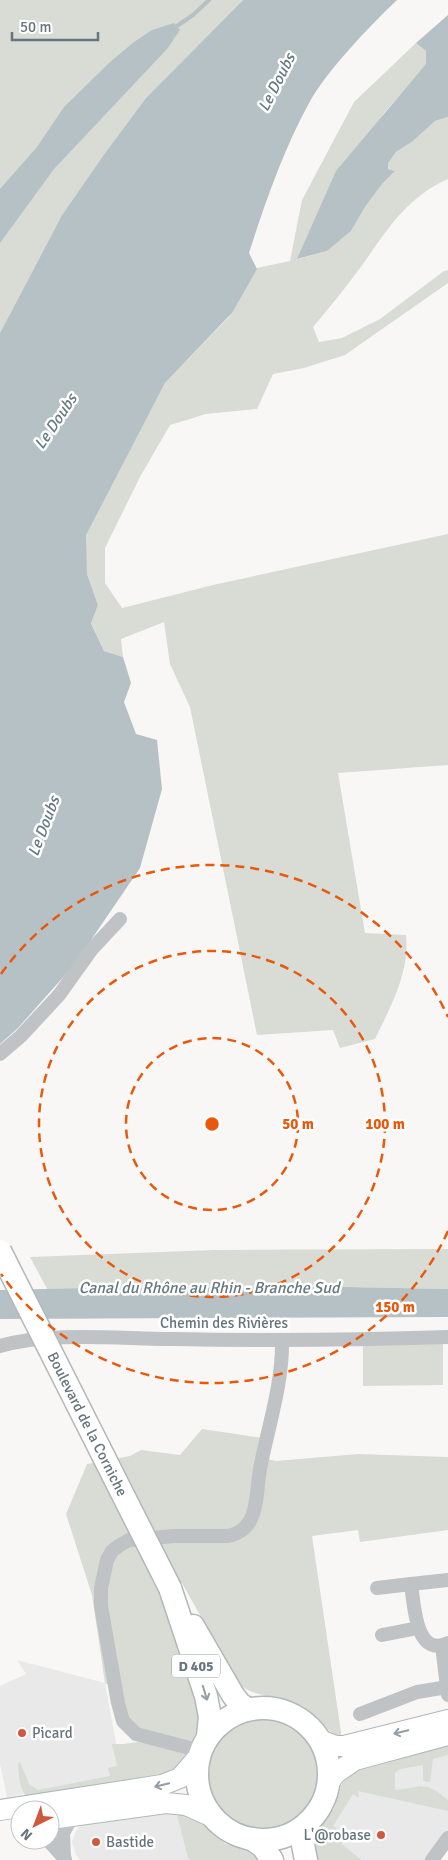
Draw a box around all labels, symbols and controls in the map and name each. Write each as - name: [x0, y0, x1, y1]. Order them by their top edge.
- scale bar: [12, 10, 99, 42]
- text: 50 m: [20, 18, 51, 36]
- water label: Le Doubs: [254, 48, 301, 115]
- water label: Le Doubs: [30, 388, 83, 453]
- water label: Le Doubs: [23, 792, 65, 859]
- centre of rings: [203, 1115, 221, 1133]
- text: 50 m: [282, 1115, 314, 1133]
- text: 100 m: [365, 1115, 405, 1133]
- water label: Canal du Rhône au Rhin - Branche Sud: [79, 1278, 342, 1298]
- text: 150 m: [375, 1298, 415, 1316]
- street label: Chemin des Rivières: [160, 1314, 288, 1332]
- street label: Boulevard de la Corniche: [43, 1349, 131, 1499]
- road number: D 405: [172, 1654, 220, 1678]
- one-way arrow: [200, 1685, 210, 1701]
- place label: Picard: [32, 1724, 73, 1742]
- marker: Picard: [16, 1727, 28, 1739]
- one-way arrow: [393, 1728, 409, 1737]
- one-way arrow: [155, 1781, 171, 1790]
- north arrow: [10, 1800, 60, 1850]
- text: N: [17, 1825, 36, 1844]
- place label: L'@robase: [303, 1826, 371, 1844]
- marker: L'@robase: [375, 1829, 387, 1841]
- place label: Bastide: [106, 1833, 154, 1851]
- marker: Bastide: [90, 1836, 102, 1848]

